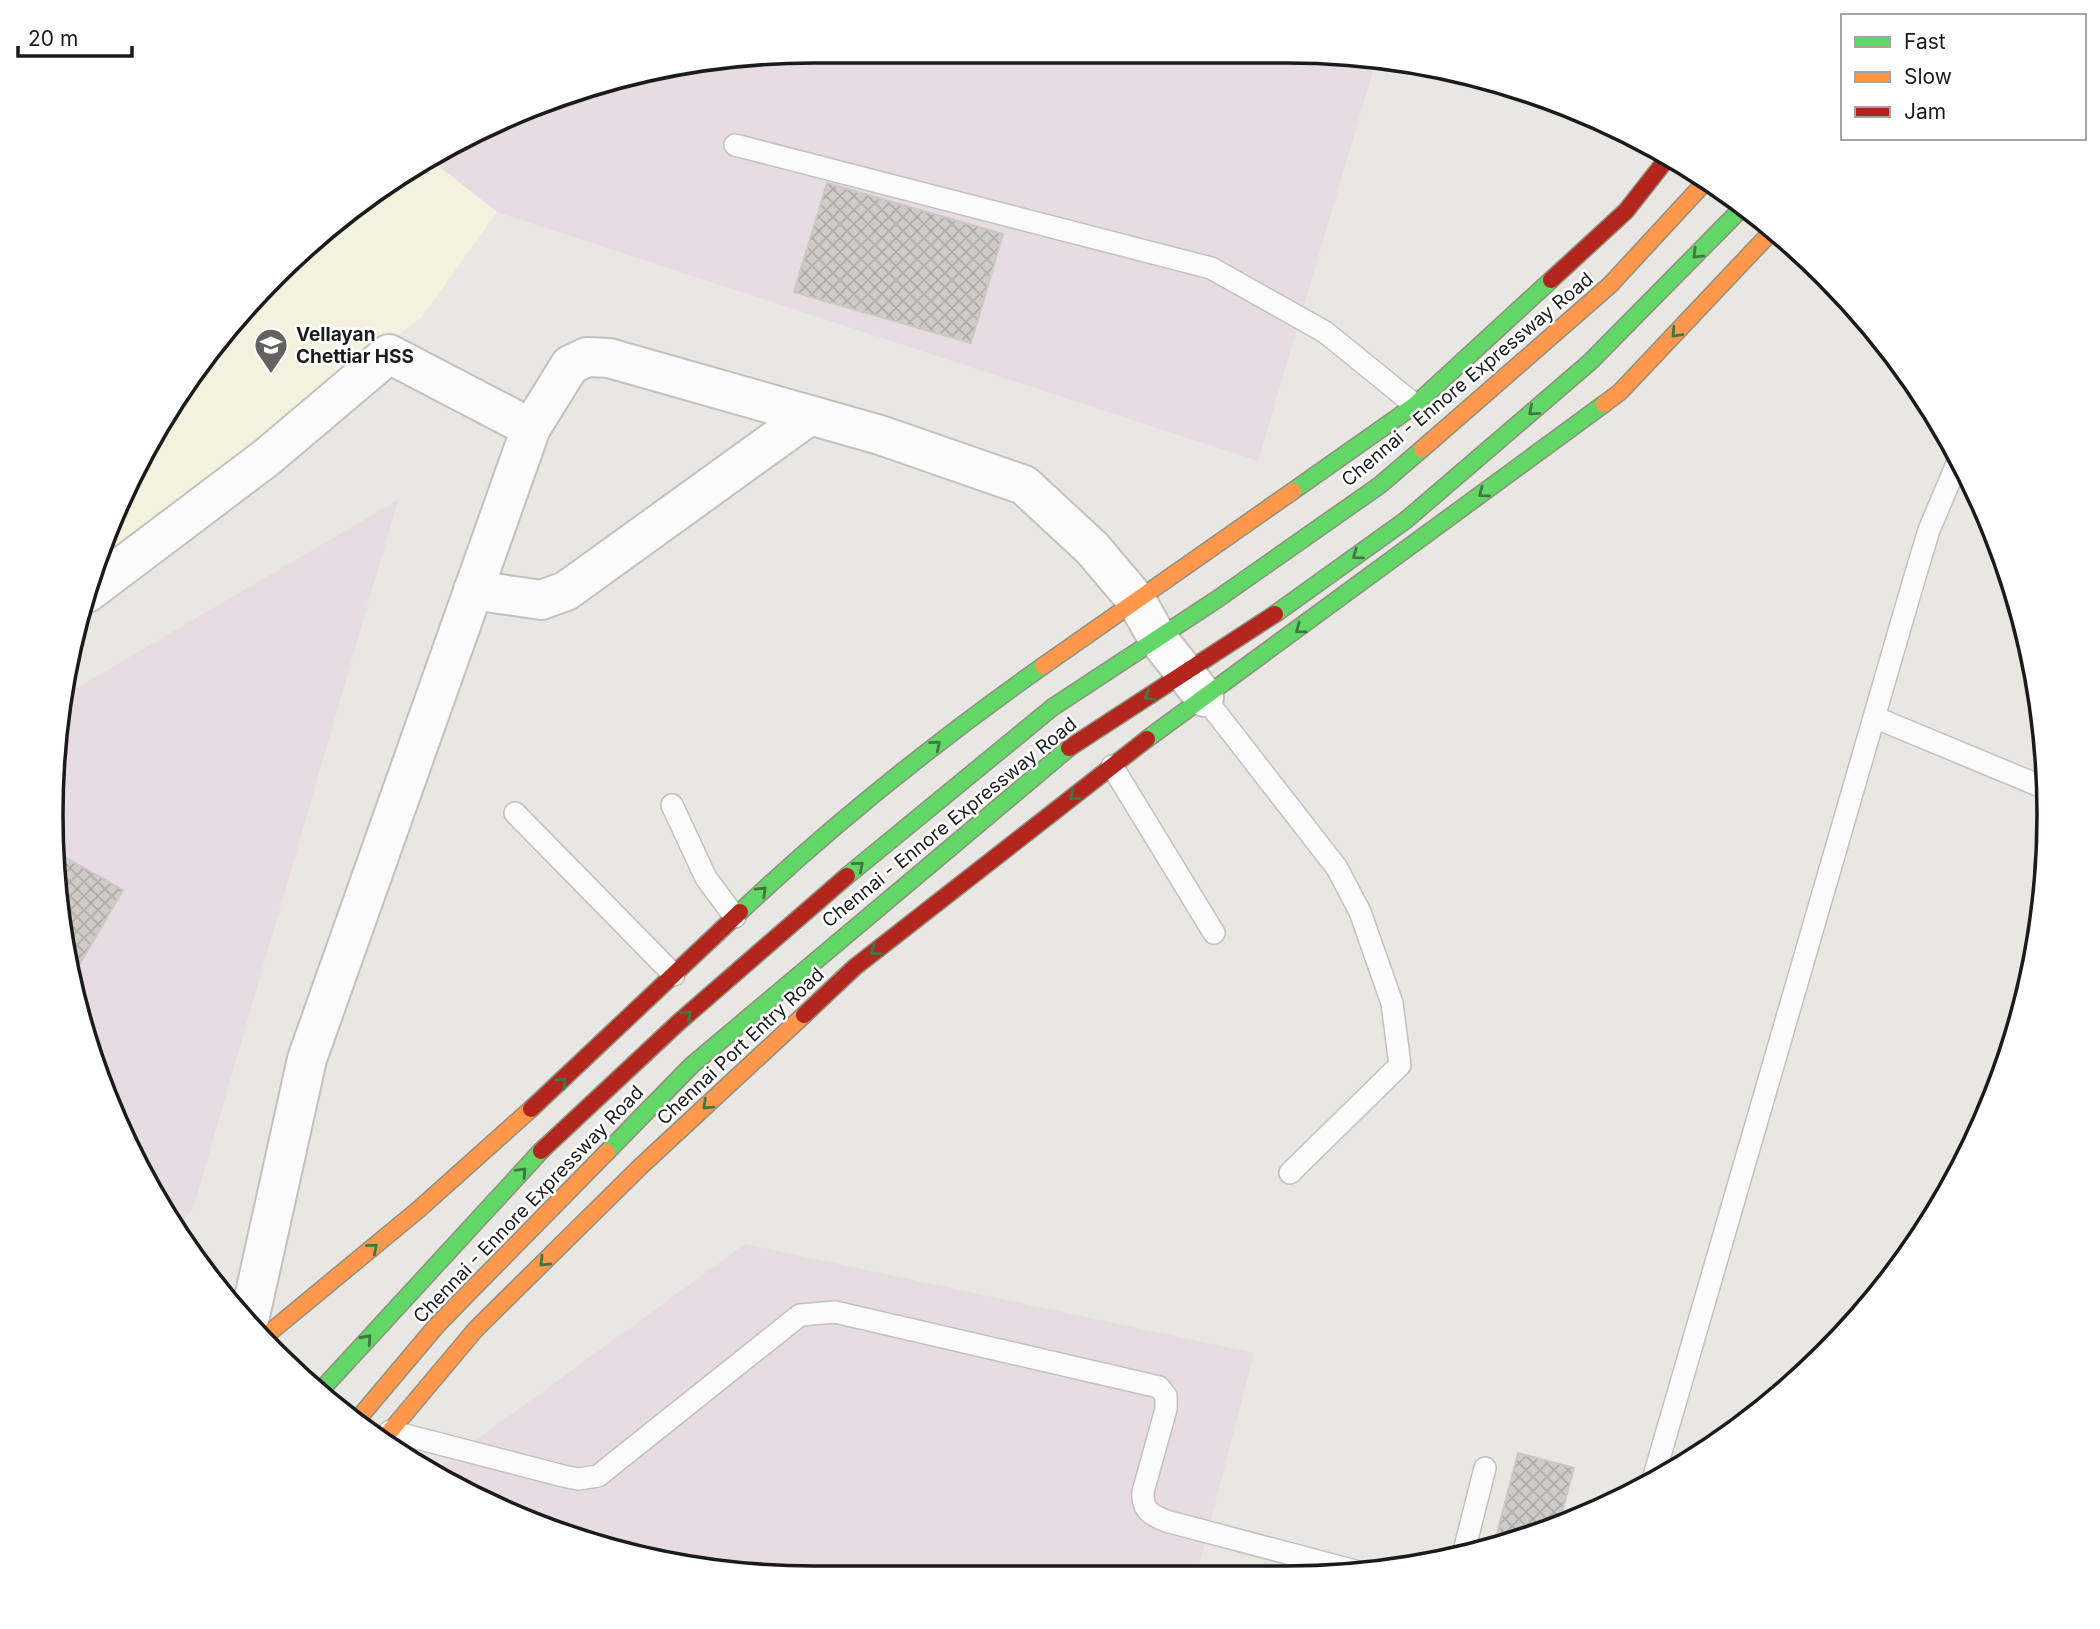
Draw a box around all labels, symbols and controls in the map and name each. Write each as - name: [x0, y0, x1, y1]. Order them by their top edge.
- scale bar: [18, 14, 131, 58]
- legend: [1841, 14, 2086, 140]
- text: 20 m: [28, 26, 78, 51]
- text: Fast: [1904, 29, 1946, 54]
- text: Slow: [1904, 64, 1952, 89]
- text: Jam: [1904, 99, 1946, 124]
- one-way arrow: [1693, 245, 1706, 258]
- street label: Chennai - Ennore Expressway Road: [1337, 267, 1598, 491]
- place label: Vellayan Chettiar HSS: [296, 323, 414, 368]
- one-way arrow: [1671, 325, 1684, 338]
- school or university icon: Vellayan Chettiar HSS: [252, 326, 290, 375]
- one-way arrow: [1528, 403, 1541, 415]
- one-way arrow: [1478, 485, 1491, 498]
- one-way arrow: [1352, 547, 1365, 559]
- one-way arrow: [1295, 621, 1308, 633]
- one-way arrow: [1143, 688, 1156, 701]
- street label: Chennai - Ennore Expressway Road: [817, 712, 1081, 932]
- one-way arrow: [929, 740, 941, 753]
- one-way arrow: [1069, 787, 1081, 800]
- one-way arrow: [850, 862, 863, 874]
- one-way arrow: [754, 886, 767, 899]
- one-way arrow: [871, 943, 883, 956]
- street label: Chennai Port Entry Road: [652, 963, 829, 1130]
- one-way arrow: [679, 1011, 692, 1023]
- one-way arrow: [554, 1077, 567, 1090]
- street label: Chennai - Ennore Expressway Road: [409, 1081, 648, 1328]
- one-way arrow: [702, 1096, 715, 1109]
- one-way arrow: [513, 1167, 526, 1180]
- one-way arrow: [364, 1244, 377, 1256]
- one-way arrow: [539, 1254, 552, 1267]
- one-way arrow: [359, 1334, 371, 1347]

